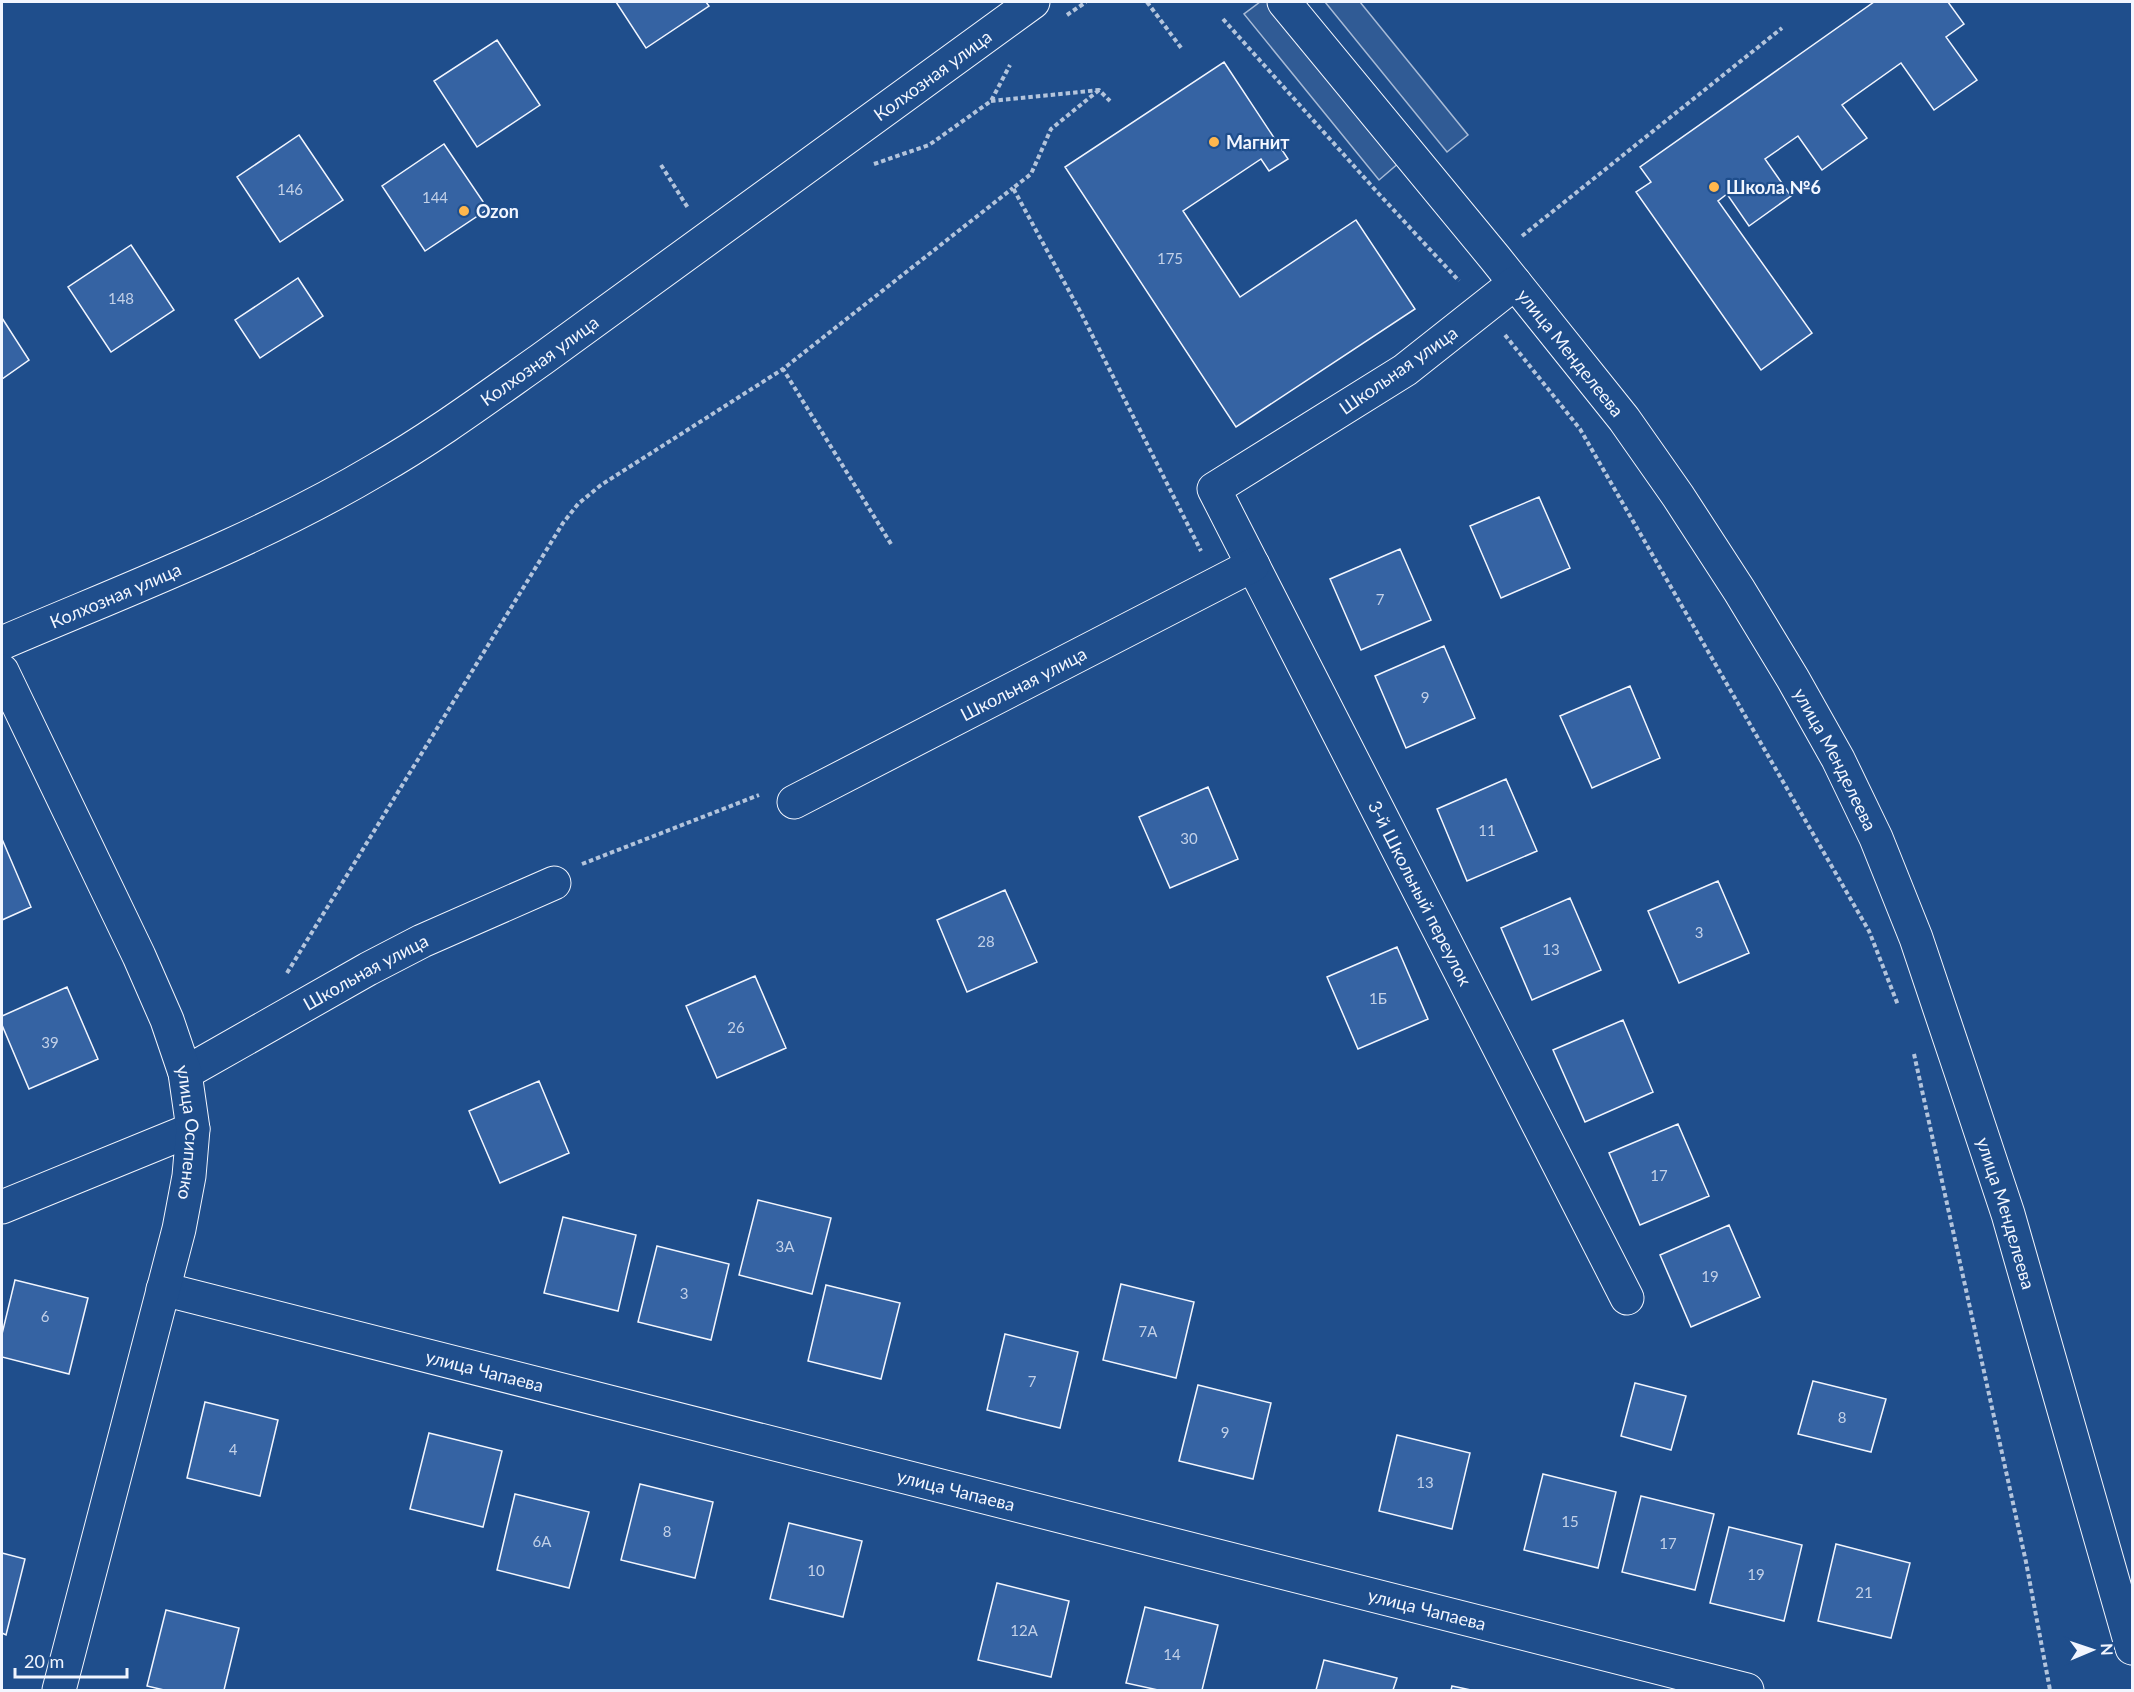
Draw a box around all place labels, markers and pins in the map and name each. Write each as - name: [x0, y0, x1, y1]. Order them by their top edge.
- place label: Магнит: [1226, 131, 1290, 153]
- marker: Магнит: [1207, 135, 1221, 149]
- place label: Школа №6: [1726, 176, 1821, 198]
- marker: Школа №6: [1707, 180, 1721, 194]
- place label: Ozon: [476, 200, 519, 222]
- marker: Ozon: [457, 204, 471, 218]

